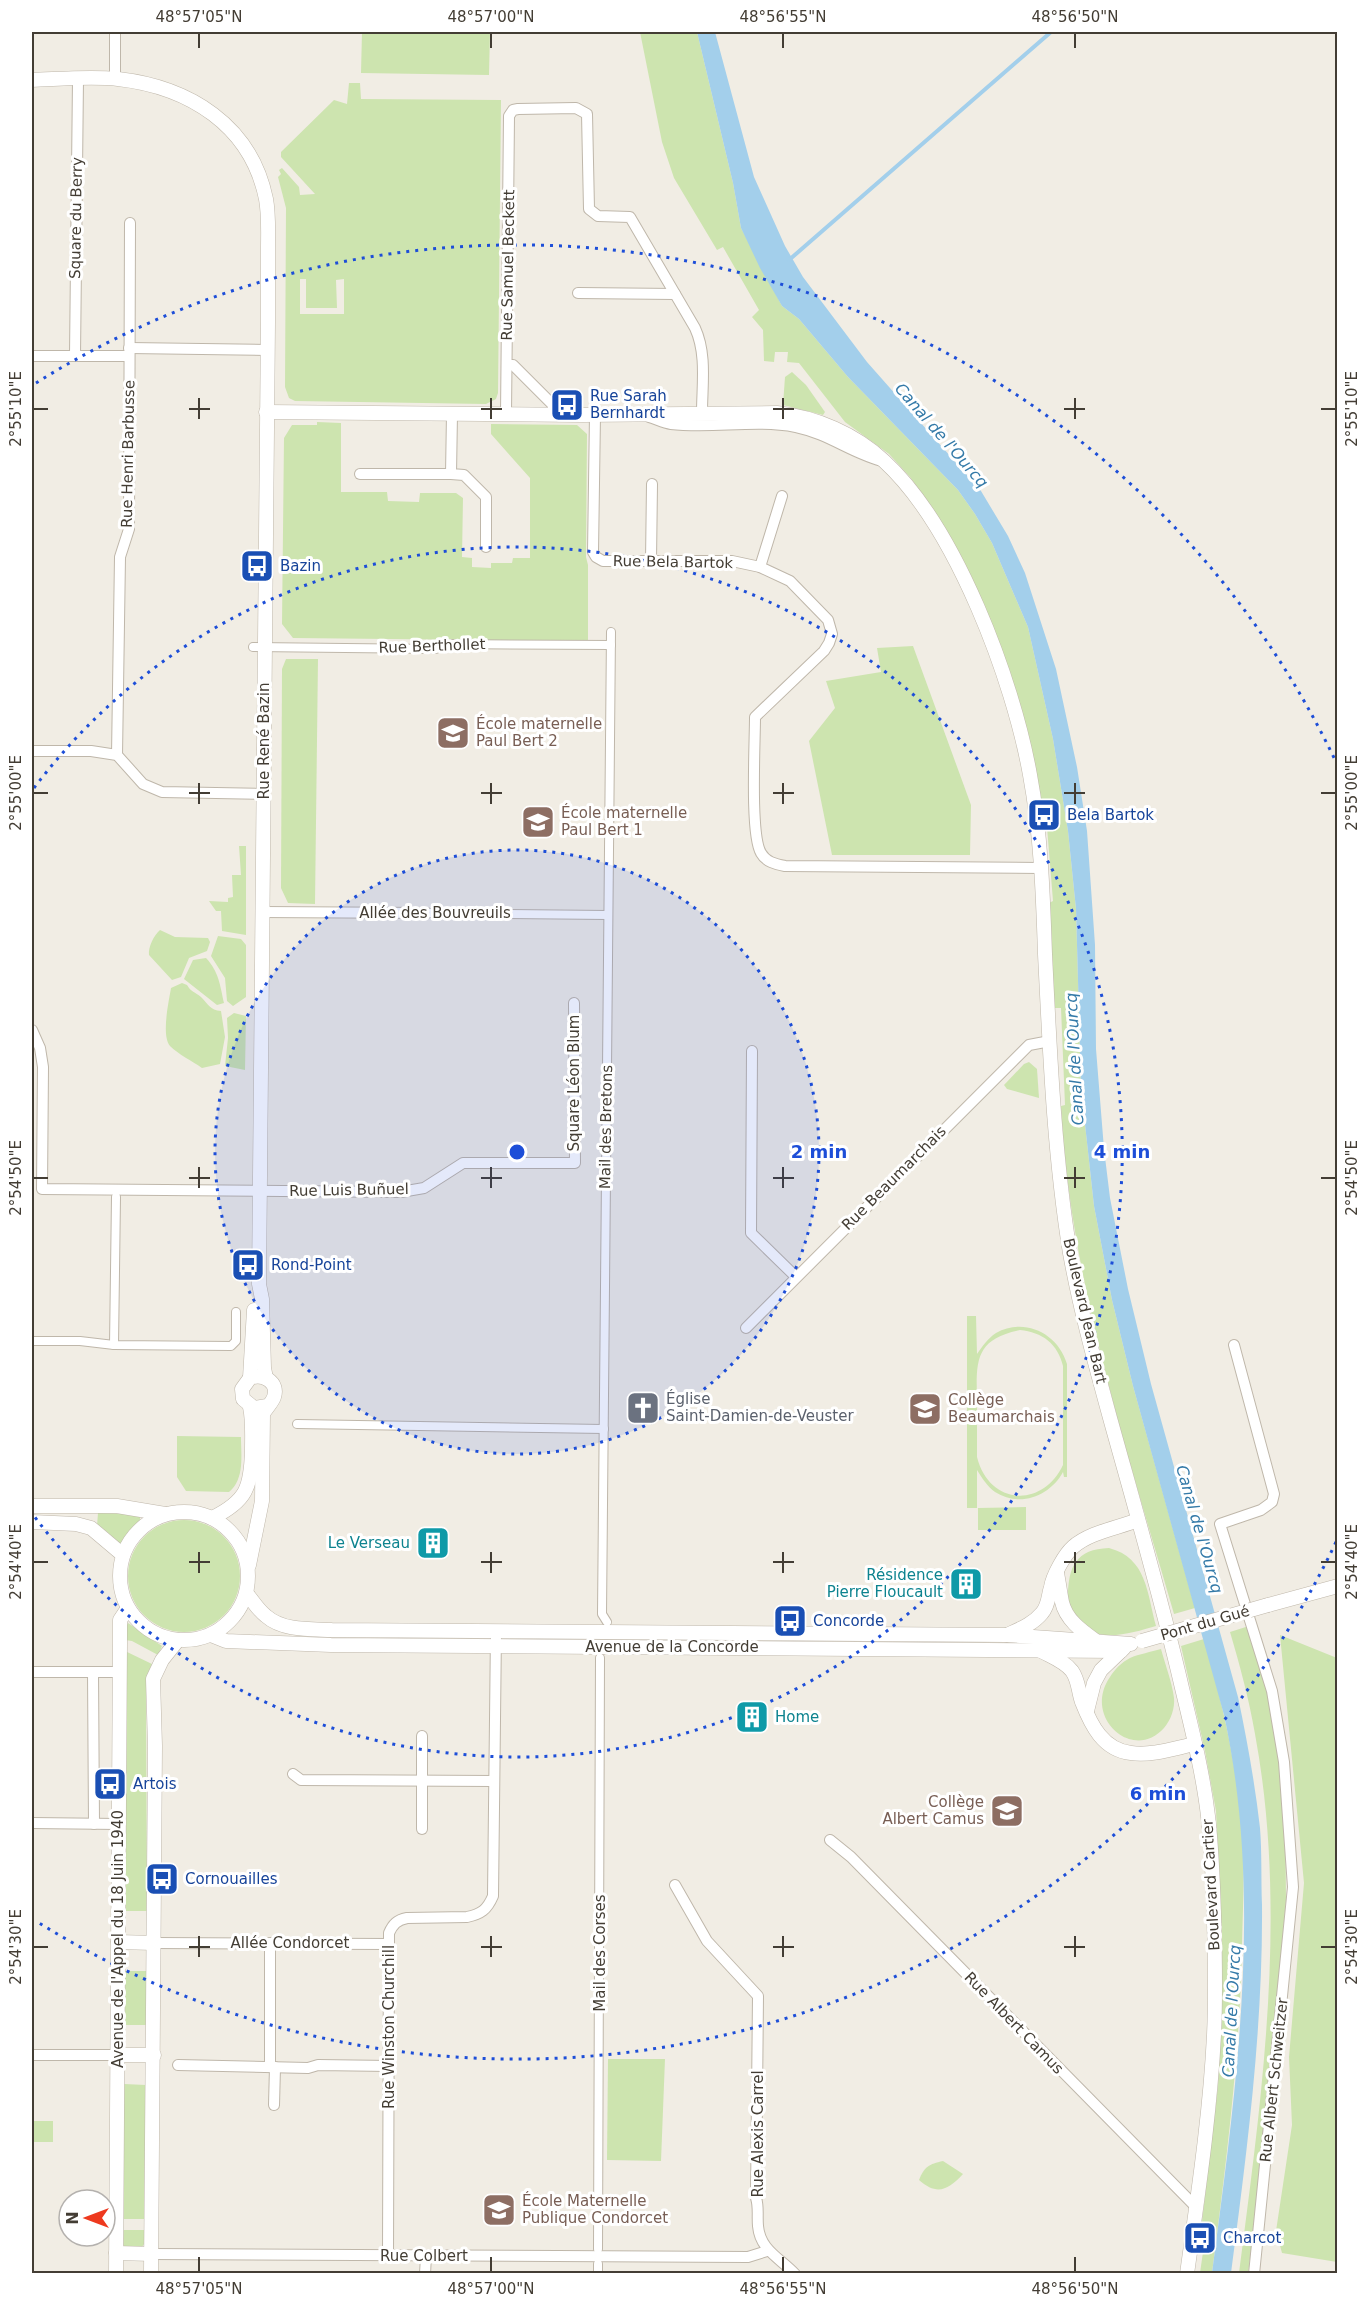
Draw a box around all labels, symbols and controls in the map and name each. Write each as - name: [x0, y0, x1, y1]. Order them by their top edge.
- text: 48°57'05"N: [155, 8, 243, 26]
- text: 48°57'00"N: [447, 8, 535, 26]
- text: 48°56'55"N: [739, 8, 827, 26]
- text: 48°56'50"N: [1031, 8, 1119, 26]
- street label: Square du Berry: [66, 157, 86, 279]
- street label: Rue Samuel Beckett: [498, 189, 518, 341]
- text: 2°55'10"E: [7, 371, 25, 447]
- text: 2°55'10"E: [1343, 371, 1361, 447]
- water label: Canal de l'Ourcq: [891, 379, 992, 492]
- street label: Rue Henri Barbusse: [118, 380, 138, 528]
- bus stop icon: Rue Sarah Bernhardt: [549, 387, 585, 423]
- place label: Rue Sarah Bernhardt: [590, 387, 667, 422]
- bus stop icon: Bazin: [239, 548, 275, 584]
- street label: Rue Bela Bartok: [613, 552, 734, 572]
- place label: Bazin: [280, 557, 321, 575]
- street label: Rue Berthollet: [378, 635, 486, 657]
- street label: Rue René Bazin: [255, 683, 273, 799]
- place label: École maternelle Paul Bert 2: [476, 714, 602, 750]
- school or university icon: École maternelle Paul Bert 2: [435, 715, 471, 751]
- text: 2°55'00"E: [7, 755, 25, 831]
- text: 2°55'00"E: [1343, 755, 1361, 831]
- bus stop icon: Bela Bartok: [1026, 797, 1062, 833]
- place label: École maternelle Paul Bert 1: [561, 803, 687, 839]
- school or university icon: École maternelle Paul Bert 1: [520, 804, 556, 840]
- place label: Bela Bartok: [1067, 806, 1154, 824]
- street label: Allée des Bouvreuils: [359, 904, 511, 922]
- water label: Canal de l'Ourcq: [1062, 992, 1087, 1126]
- street label: Square Léon Blum: [565, 1015, 583, 1151]
- street label: Mail des Bretons: [596, 1065, 616, 1189]
- street label: Rue Beaumarchais: [838, 1122, 950, 1234]
- text: 2°54'50"E: [7, 1140, 25, 1216]
- text: 2°54'50"E: [1343, 1140, 1361, 1216]
- text: 2 min: [791, 1141, 847, 1162]
- text: 4 min: [1094, 1141, 1150, 1162]
- centre of rings: [507, 1142, 527, 1162]
- street label: Rue Luis Buñuel: [289, 1180, 409, 1200]
- street label: Boulevard Jean Bart: [1059, 1236, 1111, 1386]
- bus stop icon: Rond-Point: [230, 1247, 266, 1283]
- place label: Rond-Point: [271, 1256, 352, 1274]
- place label: Église Saint-Damien-de-Veuster: [666, 1389, 854, 1425]
- church icon: Église Saint-Damien-de-Veuster: [625, 1390, 661, 1426]
- school or university icon: Collège Beaumarchais: [907, 1391, 943, 1427]
- place label: Collège Beaumarchais: [948, 1391, 1055, 1426]
- water label: Canal de l'Ourcq: [1172, 1463, 1227, 1596]
- text: 2°54'40"E: [7, 1524, 25, 1600]
- text: 2°54'40"E: [1343, 1524, 1361, 1600]
- building icon: Le Verseau: [415, 1525, 451, 1561]
- place label: Le Verseau: [328, 1534, 410, 1552]
- place label: Résidence Pierre Floucault: [827, 1566, 943, 1601]
- building icon: Résidence Pierre Floucault: [948, 1566, 984, 1602]
- street label: Pont du Gué: [1158, 1602, 1252, 1644]
- bus stop icon: Concorde: [772, 1603, 808, 1639]
- place label: Concorde: [813, 1612, 884, 1630]
- street label: Avenue de la Concorde: [585, 1638, 759, 1656]
- building icon: Home: [734, 1699, 770, 1735]
- place label: Home: [775, 1708, 819, 1726]
- bus stop icon: Artois: [92, 1766, 128, 1802]
- place label: Artois: [133, 1775, 177, 1793]
- text: 6 min: [1130, 1783, 1186, 1804]
- place label: Collège Albert Camus: [882, 1793, 984, 1828]
- school or university icon: Collège Albert Camus: [989, 1793, 1025, 1829]
- street label: Avenue de l'Appel du 18 Juin 1940: [109, 1810, 127, 2068]
- street label: Boulevard Cartier: [1199, 1818, 1223, 1951]
- bus stop icon: Cornouailles: [144, 1861, 180, 1897]
- place label: Cornouailles: [185, 1870, 278, 1888]
- street label: Mail des Corses: [591, 1894, 609, 2012]
- text: 2°54'30"E: [7, 1909, 25, 1985]
- text: 2°54'30"E: [1343, 1909, 1361, 1985]
- street label: Allée Condorcet: [231, 1934, 350, 1952]
- water label: Canal de l'Ourcq: [1219, 1944, 1244, 2078]
- street label: Rue Winston Churchill: [380, 1945, 398, 2109]
- street label: Rue Albert Camus: [961, 1968, 1067, 2078]
- street label: Rue Albert Schweitzer: [1256, 1996, 1292, 2163]
- street label: Rue Alexis Carrel: [749, 2070, 767, 2198]
- north arrow: [57, 2188, 117, 2248]
- place label: École Maternelle Publique Condorcet: [522, 2191, 668, 2227]
- school or university icon: École Maternelle Publique Condorcet: [481, 2192, 517, 2228]
- text: N: [63, 2211, 82, 2225]
- bus stop icon: Charcot: [1182, 2220, 1218, 2256]
- place label: Charcot: [1223, 2229, 1281, 2247]
- street label: Rue Colbert: [380, 2247, 468, 2265]
- text: 48°57'05"N: [155, 2280, 243, 2298]
- text: 48°57'00"N: [447, 2280, 535, 2298]
- text: 48°56'55"N: [739, 2280, 827, 2298]
- text: 48°56'50"N: [1031, 2280, 1119, 2298]

